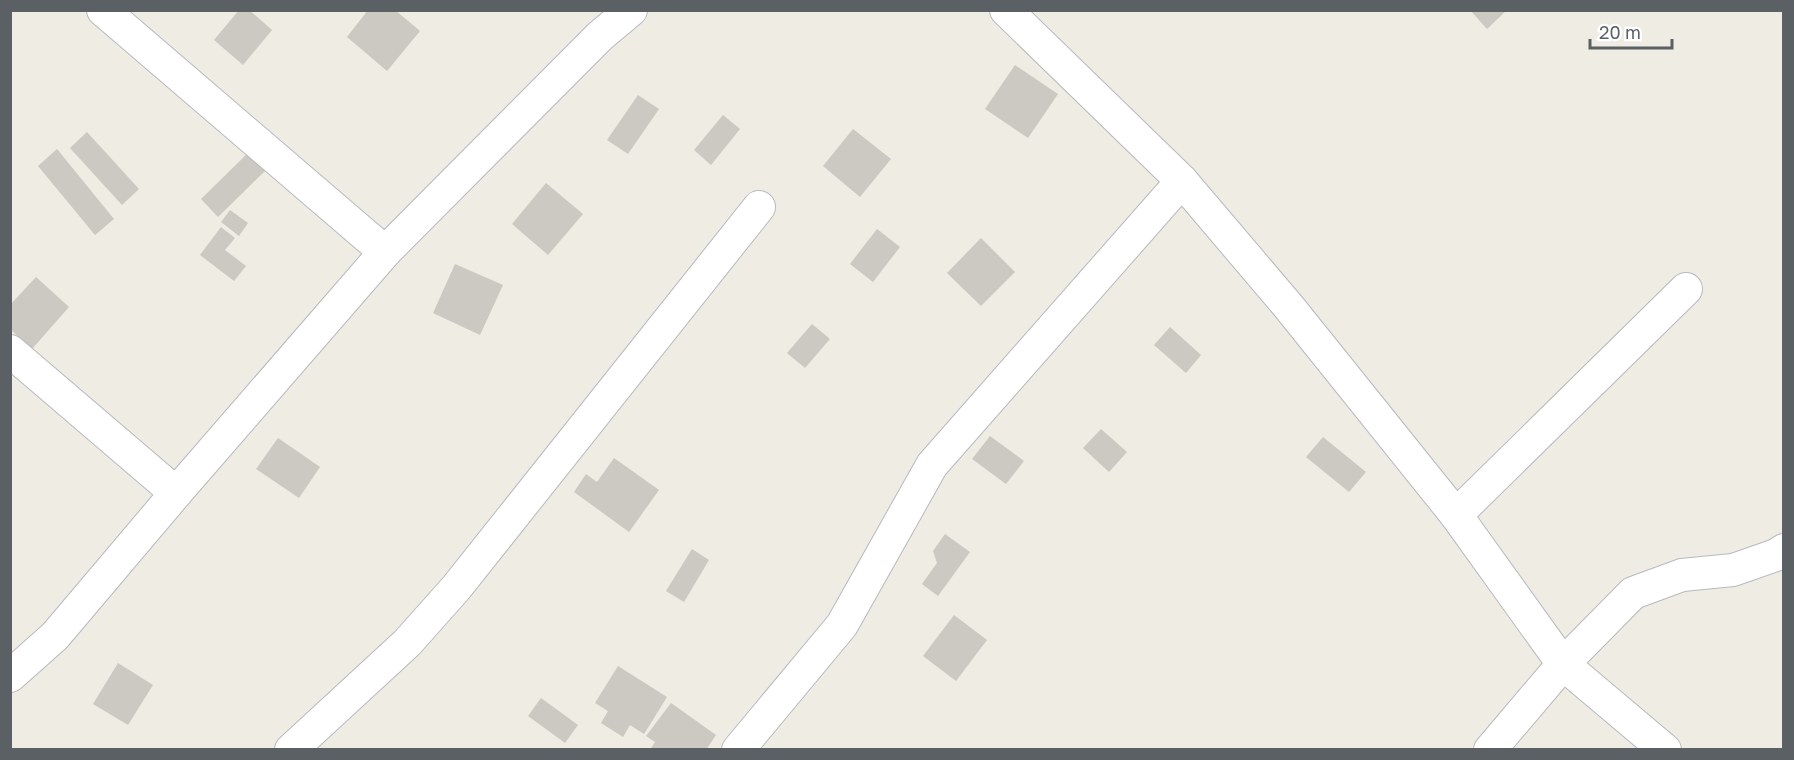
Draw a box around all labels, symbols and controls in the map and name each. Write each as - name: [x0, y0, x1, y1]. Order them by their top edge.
- scale bar: [1590, 12, 1672, 50]
- text: 20 m: [1599, 21, 1641, 43]

